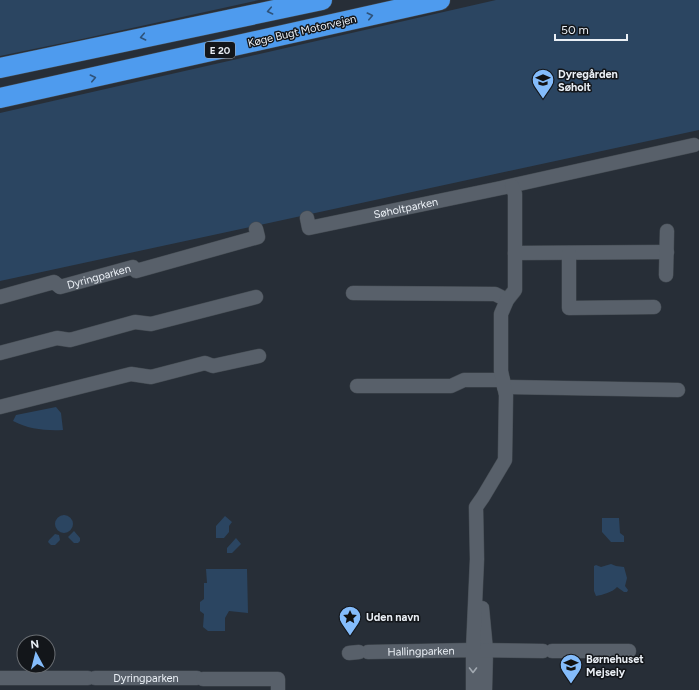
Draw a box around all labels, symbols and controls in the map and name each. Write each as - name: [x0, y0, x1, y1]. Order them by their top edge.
- one-way arrow: [267, 6, 273, 14]
- street label: Køge Bugt Motorvejen: [246, 12, 358, 50]
- one-way arrow: [367, 12, 373, 20]
- scale bar: [555, 16, 627, 42]
- text: 50 m: [561, 23, 589, 37]
- one-way arrow: [140, 33, 146, 41]
- road number: E 20: [205, 42, 235, 58]
- school or university icon: Dyregården Søholt: [530, 67, 556, 100]
- place label: Dyregården Søholt: [558, 68, 618, 94]
- one-way arrow: [90, 75, 96, 83]
- street label: Søholtparken: [372, 195, 439, 221]
- street label: Dyringparken: [65, 261, 132, 291]
- place icon: Uden navn: [337, 604, 363, 637]
- place label: Uden navn: [366, 611, 420, 624]
- north arrow: [16, 634, 56, 674]
- text: N: [30, 638, 40, 652]
- street label: Hallingparken: [387, 644, 455, 658]
- school or university icon: Børnehuset Mejsely: [558, 652, 584, 685]
- place label: Børnehuset Mejsely: [586, 653, 644, 679]
- one-way arrow: [469, 667, 477, 673]
- street label: Dyringparken: [113, 672, 179, 685]

